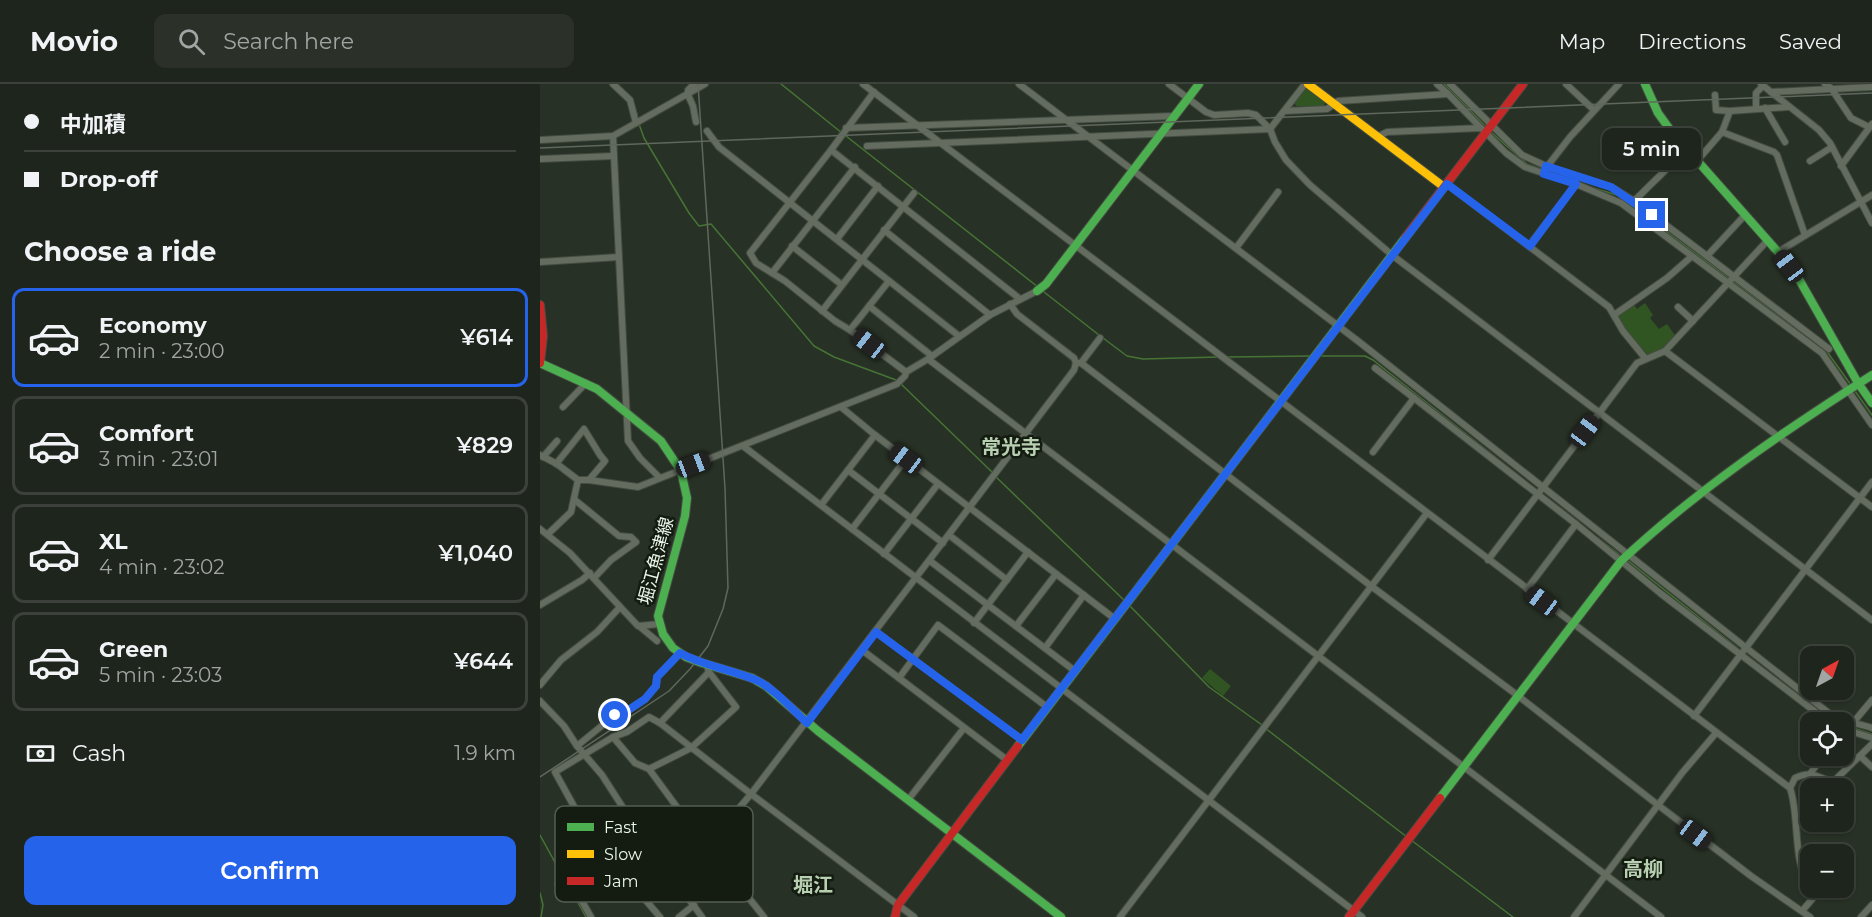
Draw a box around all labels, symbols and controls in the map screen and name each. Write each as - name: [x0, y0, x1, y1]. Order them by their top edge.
- search box: [154, 14, 574, 68]
- text: Movio: [30, 24, 118, 58]
- icon: search: [175, 25, 208, 58]
- text: Search here: [223, 28, 354, 55]
- text: Map: [1559, 29, 1605, 54]
- text: Directions: [1638, 29, 1746, 54]
- text: Saved: [1779, 29, 1842, 54]
- text: 中加積: [60, 111, 126, 138]
- callout: 5 min: [1602, 128, 1702, 170]
- text: 5 min: [1623, 137, 1680, 161]
- text: Drop-off: [60, 166, 158, 193]
- route end: [1638, 201, 1665, 228]
- text: Choose a ride: [24, 235, 216, 268]
- car: [1771, 246, 1807, 286]
- icon: car: [27, 311, 81, 365]
- text: Economy: [99, 312, 207, 339]
- text: ¥614: [460, 324, 513, 351]
- car: [849, 326, 889, 362]
- text: 2 min · 23:00: [99, 339, 225, 363]
- car: [1567, 411, 1603, 451]
- icon: car: [27, 419, 81, 473]
- text: Comfort: [99, 420, 194, 447]
- text: ¥829: [456, 432, 513, 459]
- district label: 常光寺: [981, 435, 1041, 459]
- car: [886, 441, 926, 477]
- text: 3 min · 23:01: [99, 447, 219, 471]
- car: [673, 450, 713, 480]
- street label: 堀江魚津線: [634, 515, 678, 607]
- icon: car: [27, 527, 81, 581]
- text: XL: [99, 528, 128, 555]
- text: ¥1,040: [438, 540, 513, 567]
- text: 4 min · 23:02: [99, 555, 225, 579]
- car: [1522, 583, 1562, 619]
- icon: car: [27, 635, 81, 689]
- text: Green: [99, 636, 168, 663]
- north arrow: [1800, 646, 1854, 700]
- map controls: [1800, 646, 1854, 898]
- text: ¥644: [454, 648, 513, 675]
- text: 5 min · 23:03: [99, 663, 222, 687]
- route start: [601, 701, 628, 728]
- button: locate: [1800, 712, 1854, 766]
- icon: cash: [24, 737, 57, 770]
- text: Cash: [72, 740, 126, 767]
- text: 1.9 km: [454, 741, 516, 765]
- button: +: [1800, 778, 1854, 832]
- legend: [555, 806, 753, 902]
- car: [1675, 816, 1715, 852]
- text: Fast: [604, 818, 638, 837]
- button: Confirm: [24, 836, 516, 905]
- button: −: [1800, 844, 1854, 898]
- text: Slow: [604, 845, 642, 864]
- district label: 高柳: [1623, 857, 1663, 881]
- text: Jam: [603, 872, 638, 891]
- district label: 堀江: [793, 873, 833, 897]

